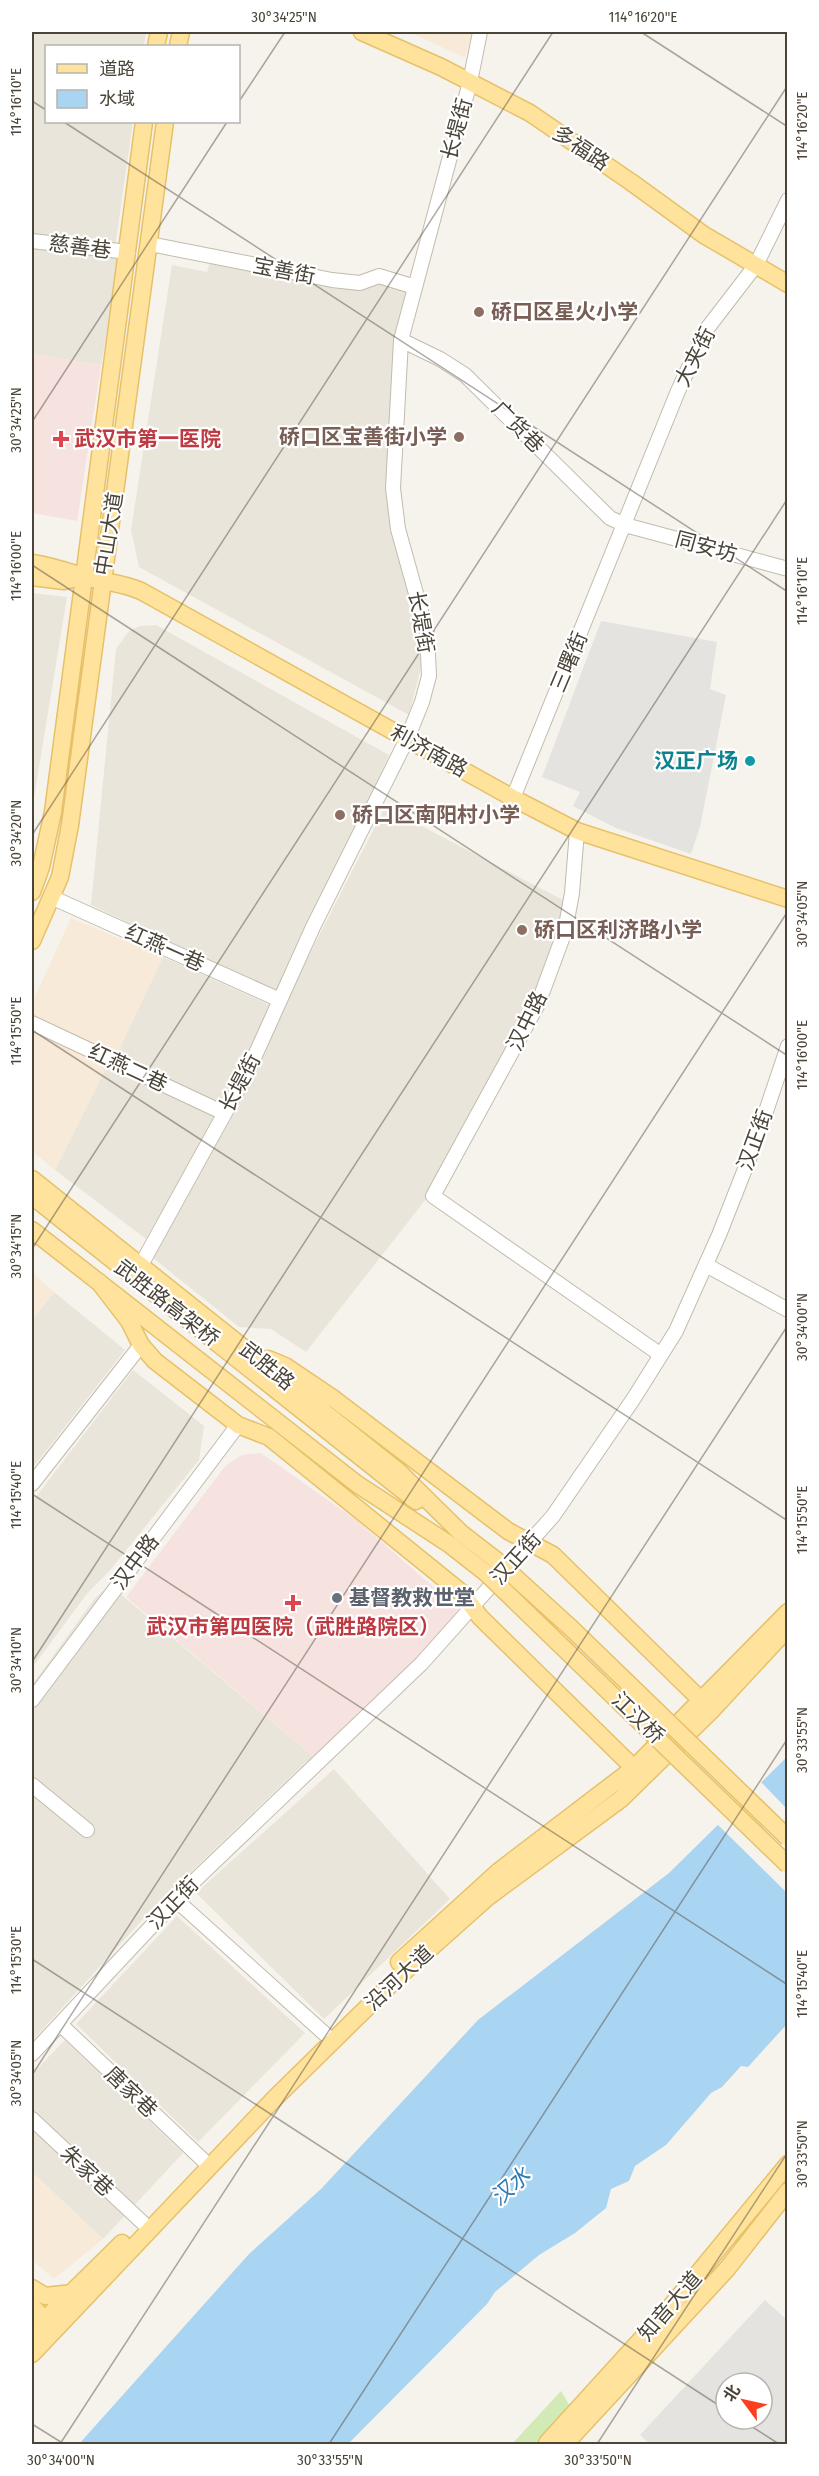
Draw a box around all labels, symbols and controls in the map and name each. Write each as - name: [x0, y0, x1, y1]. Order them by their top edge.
- text: 30°34'25"N: [251, 8, 317, 26]
- text: 114°16'20"E: [609, 8, 677, 26]
- legend: [45, 45, 240, 123]
- text: 道路: [99, 58, 135, 80]
- text: 114°16'10"E: [7, 68, 25, 136]
- text: 水域: [99, 88, 135, 110]
- text: 114°16'20"E: [793, 92, 811, 160]
- street label: 长堤街: [436, 95, 478, 163]
- street label: 多福路: [548, 120, 614, 176]
- street label: 慈善巷: [47, 230, 113, 264]
- street label: 宝善街: [251, 252, 317, 290]
- place label: 硚口区星火小学: [491, 299, 638, 325]
- marker: 硚口区星火小学: [472, 305, 486, 319]
- street label: 大夹街: [669, 323, 721, 391]
- text: 30°34'25"N: [7, 387, 25, 453]
- street label: 广货巷: [487, 396, 549, 458]
- place label: 硚口区宝善街小学: [279, 424, 447, 450]
- place label: 武汉市第一医院: [74, 426, 221, 452]
- marker: 武汉市第一医院: [52, 430, 70, 448]
- marker: 硚口区宝善街小学: [452, 430, 466, 444]
- street label: 中山大道: [90, 490, 128, 578]
- street label: 同安坊: [672, 526, 740, 568]
- text: 114°16'00"E: [7, 531, 25, 601]
- text: 114°16'10"E: [793, 557, 811, 625]
- street label: 长堤街: [403, 589, 439, 655]
- street label: 三曙街: [545, 628, 593, 696]
- street label: 利济南路: [386, 719, 472, 783]
- place label: 汉正广场: [654, 748, 738, 774]
- marker: 汉正广场: [743, 754, 757, 768]
- text: 30°34'20"N: [7, 800, 25, 866]
- place label: 硚口区南阳村小学: [352, 802, 520, 828]
- marker: 硚口区南阳村小学: [333, 808, 347, 822]
- text: 30°34'05"N: [793, 881, 811, 947]
- place label: 硚口区利济路小学: [534, 917, 702, 943]
- street label: 红燕一巷: [121, 919, 209, 977]
- marker: 硚口区利济路小学: [515, 923, 529, 937]
- street label: 汉中路: [502, 987, 552, 1055]
- text: 114°15'50"E: [7, 997, 25, 1065]
- text: 114°16'00"E: [793, 1020, 811, 1090]
- street label: 红燕二巷: [84, 1038, 172, 1098]
- street label: 长堤街: [214, 1049, 266, 1117]
- street label: 汉正街: [732, 1106, 778, 1174]
- text: 30°34'15"N: [7, 1214, 25, 1278]
- street label: 武胜路高架桥: [109, 1254, 225, 1352]
- text: 30°34'00"N: [793, 1293, 811, 1361]
- street label: 武胜路: [234, 1336, 300, 1396]
- text: 114°15'40"E: [7, 1461, 25, 1529]
- text: 114°15'50"E: [793, 1486, 811, 1554]
- street label: 汉正街: [485, 1526, 547, 1590]
- street label: 汉中路: [106, 1529, 164, 1595]
- place label: 基督教救世堂: [349, 1585, 475, 1611]
- marker: 基督教救世堂: [330, 1591, 344, 1605]
- marker: 武汉市第四医院（武胜路院区）: [284, 1594, 302, 1612]
- place label: 武汉市第四医院（武胜路院区）: [146, 1614, 440, 1640]
- text: 30°34'10"N: [7, 1627, 25, 1693]
- street label: 江汉桥: [606, 1687, 670, 1749]
- text: 30°33'55"N: [793, 1707, 811, 1773]
- street label: 汉正街: [142, 1871, 204, 1935]
- text: 114°15'30"E: [7, 1926, 25, 1994]
- street label: 沿河大道: [359, 1940, 439, 2016]
- text: 114°15'40"E: [793, 1950, 811, 2018]
- text: 30°34'05"N: [7, 2040, 25, 2106]
- street label: 唐家巷: [99, 2061, 163, 2123]
- text: 30°33'50"N: [793, 2120, 811, 2188]
- street label: 朱家巷: [55, 2140, 119, 2202]
- water label: 汉水: [485, 2161, 537, 2211]
- street label: 知音大道: [633, 2266, 707, 2346]
- north arrow: [714, 2371, 774, 2431]
- text: 北: [720, 2381, 744, 2405]
- text: 30°34'00"N: [27, 2451, 95, 2469]
- text: 30°33'55"N: [297, 2451, 363, 2469]
- text: 30°33'50"N: [564, 2451, 632, 2469]

